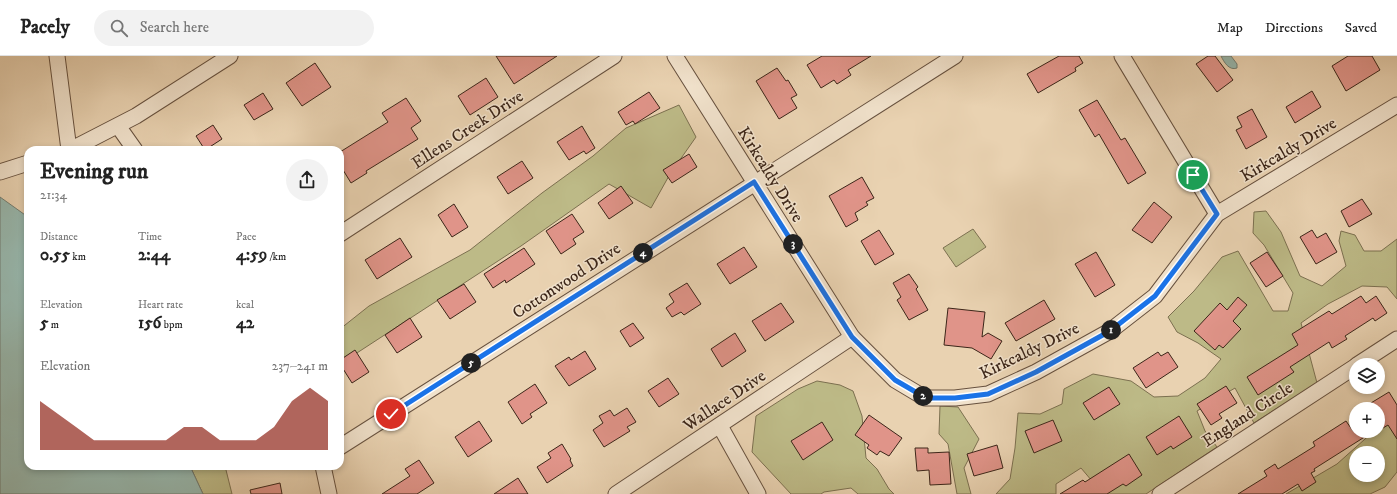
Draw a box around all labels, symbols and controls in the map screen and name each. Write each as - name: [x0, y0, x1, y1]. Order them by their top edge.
- search box: [94, 10, 374, 46]
- text: Pacely: [20, 16, 70, 39]
- icon: search: [108, 17, 130, 39]
- text: Search here: [140, 18, 209, 37]
- text: Map: [1217, 19, 1243, 37]
- text: Directions: [1265, 19, 1323, 37]
- text: Saved: [1345, 19, 1377, 37]
- street label: Ellens Creek Drive: [407, 85, 528, 174]
- street label: Kirkcaldy Drive: [1236, 113, 1341, 187]
- street label: Kirkcaldy Drive: [732, 123, 808, 226]
- text: Evening run: [40, 158, 148, 185]
- pin: [1176, 158, 1210, 192]
- button: share: [286, 159, 328, 201]
- icon: arrive: [1182, 164, 1204, 186]
- text: 21:34: [40, 187, 67, 203]
- text: Distance: [40, 230, 78, 244]
- text: Time: [138, 230, 162, 244]
- text: Pace: [236, 230, 256, 244]
- pin: 3: [783, 234, 803, 254]
- text: 3: [791, 237, 795, 251]
- street label: Cottonwood Drive: [508, 238, 625, 324]
- pin: 4: [633, 243, 653, 263]
- text: 0.55: [40, 244, 70, 266]
- text: 2:44: [138, 244, 170, 266]
- text: 4:59: [236, 244, 267, 266]
- text: 4: [640, 246, 646, 260]
- text: km: [70, 250, 86, 264]
- text: /km: [267, 250, 286, 264]
- text: Elevation: [40, 298, 83, 312]
- text: Heart rate: [138, 298, 183, 312]
- text: kcal: [236, 298, 254, 312]
- text: 5: [40, 312, 48, 334]
- text: 156: [138, 312, 161, 334]
- text: 42: [236, 312, 254, 334]
- street label: Kirkcaldy Drive: [976, 317, 1083, 385]
- text: m: [48, 318, 59, 332]
- text: bpm: [161, 318, 183, 332]
- pin: 1: [1101, 320, 1121, 340]
- text: 1: [1109, 323, 1113, 337]
- pin: 5: [461, 353, 481, 373]
- text: 5: [468, 356, 474, 370]
- text: Elevation: [40, 358, 90, 374]
- text: 237–241 m: [272, 358, 328, 374]
- map controls: [1349, 358, 1385, 482]
- button: layers: [1349, 358, 1385, 394]
- street label: Wallace Drive: [678, 365, 770, 437]
- street label: England Circle: [1198, 377, 1297, 452]
- pin: 2: [913, 386, 933, 406]
- text: 2: [920, 389, 926, 403]
- pin: [374, 397, 408, 431]
- button: +: [1349, 402, 1385, 438]
- icon: check: [380, 403, 402, 425]
- button: −: [1349, 446, 1385, 482]

